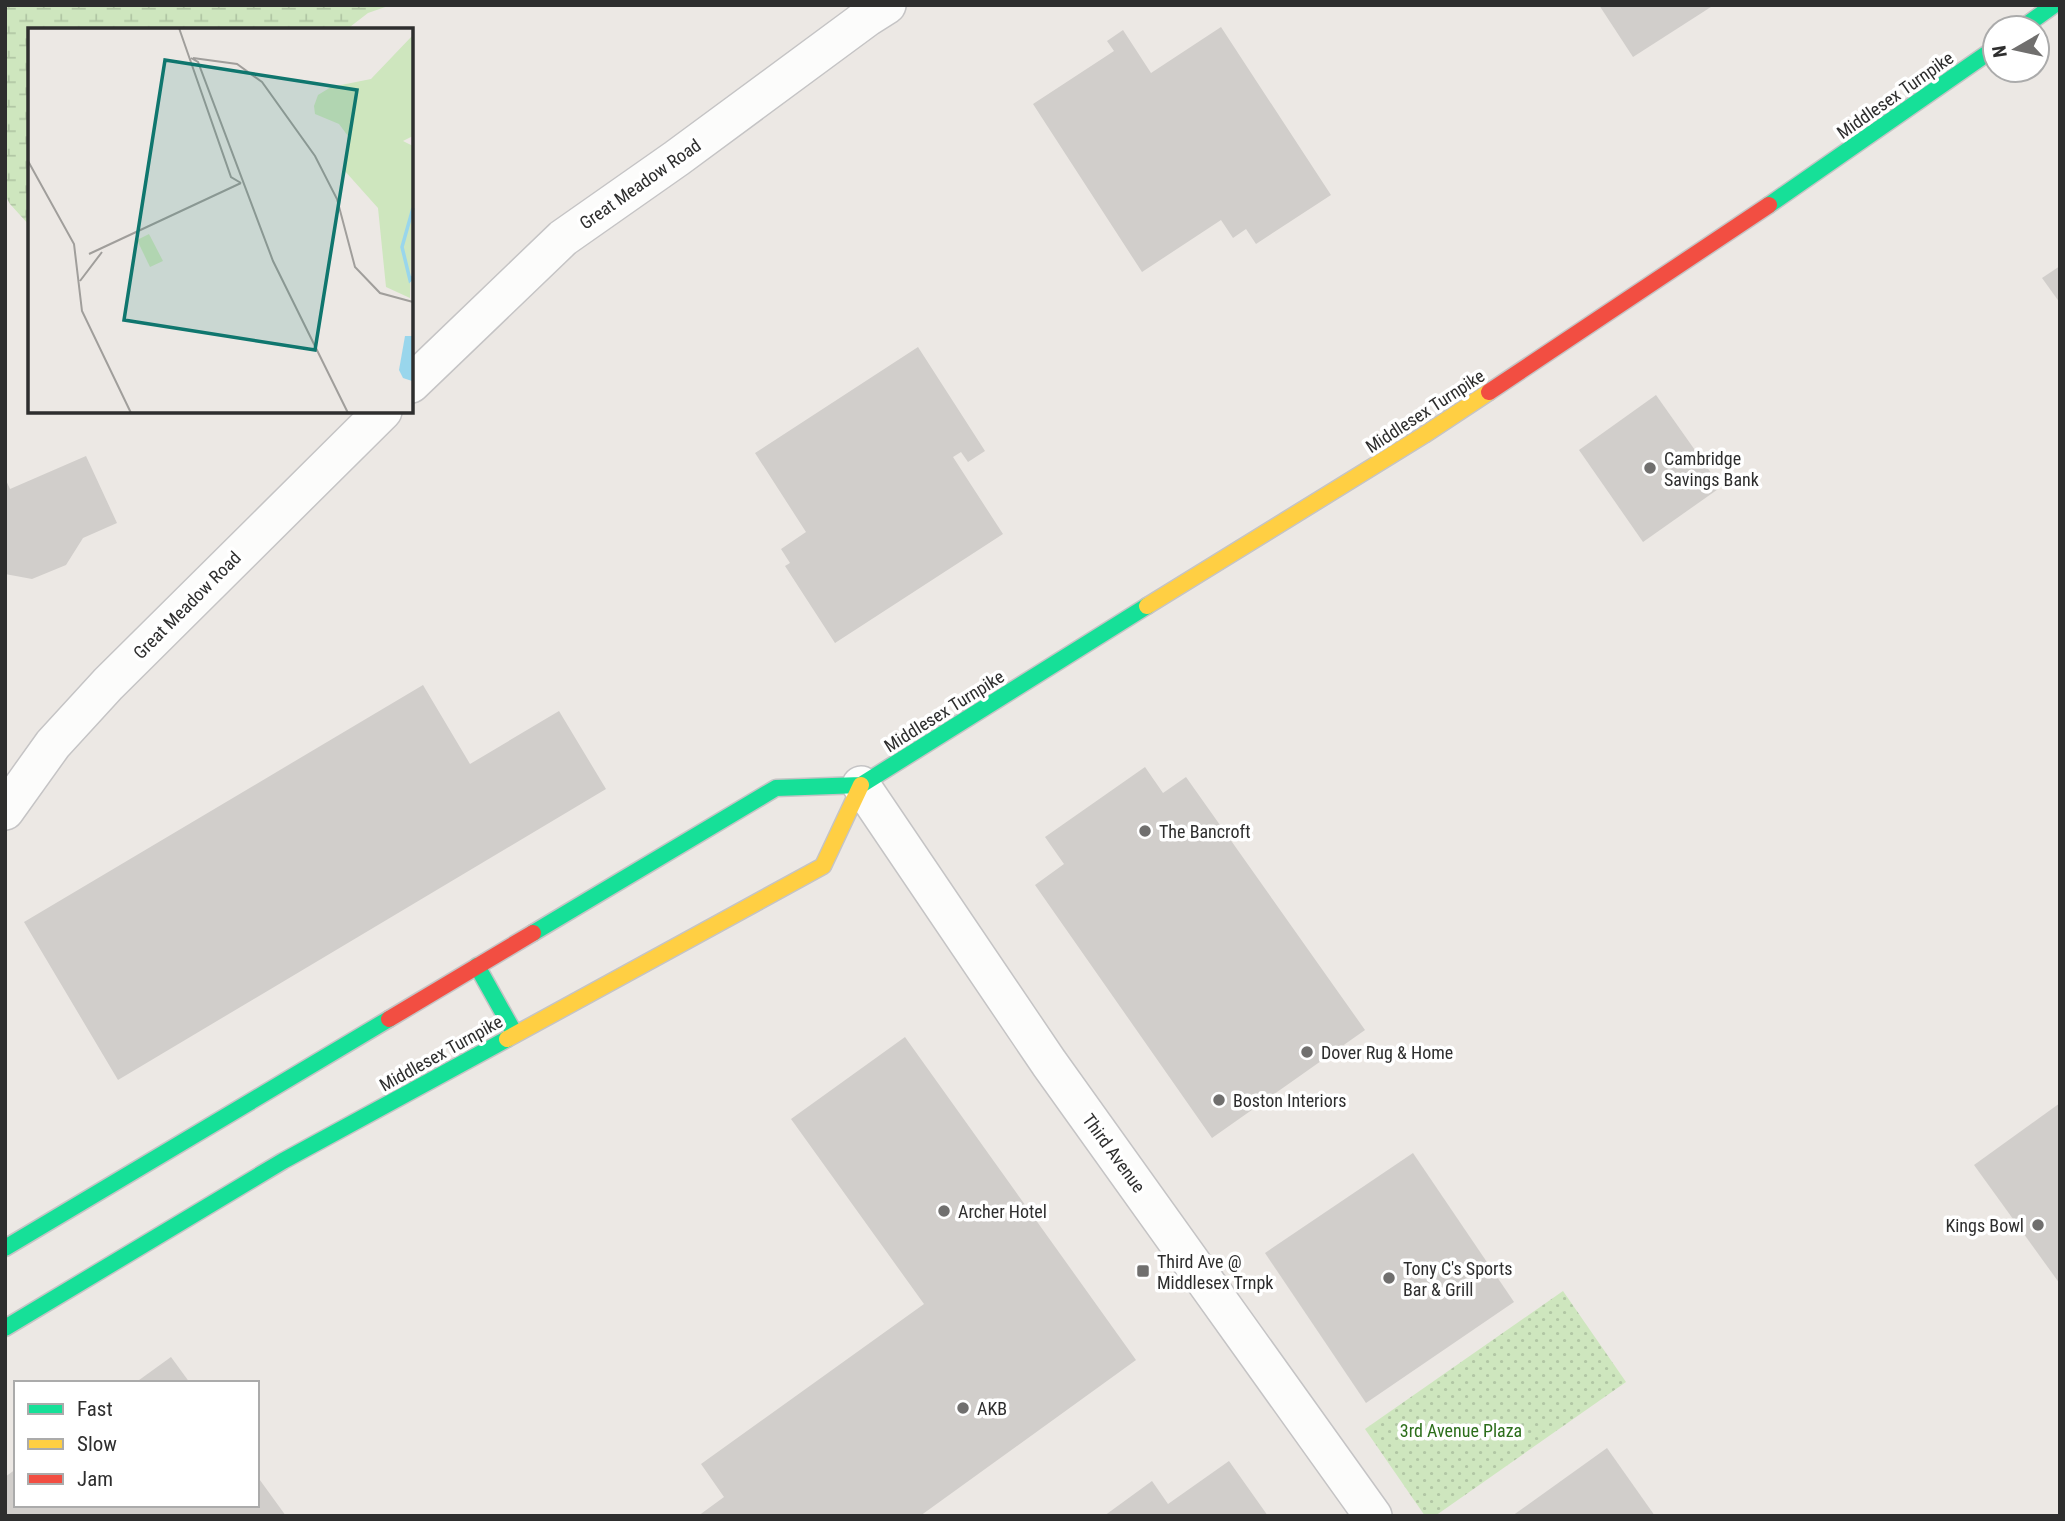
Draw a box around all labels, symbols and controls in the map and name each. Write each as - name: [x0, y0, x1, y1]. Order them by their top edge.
- north arrow: [1981, 14, 2051, 84]
- inset map: [28, 28, 413, 413]
- text: N: [1987, 44, 2012, 59]
- street label: Middlesex Turnpike: [1833, 47, 1957, 143]
- street label: Great Meadow Road: [575, 134, 705, 234]
- street label: Middlesex Turnpike: [1362, 365, 1488, 457]
- place label: Cambridge Savings Bank: [1664, 448, 1759, 490]
- marker: Cambridge Savings Bank: [1642, 460, 1658, 476]
- street label: Great Meadow Road: [129, 547, 245, 663]
- street label: Middlesex Turnpike: [880, 666, 1008, 756]
- place label: The Bancroft: [1159, 821, 1250, 842]
- marker: The Bancroft: [1137, 823, 1153, 839]
- street label: Middlesex Turnpike: [376, 1011, 506, 1095]
- place label: Dover Rug & Home: [1321, 1042, 1453, 1063]
- marker: Dover Rug & Home: [1299, 1044, 1315, 1060]
- place label: Boston Interiors: [1233, 1090, 1346, 1111]
- marker: Boston Interiors: [1211, 1092, 1227, 1108]
- street label: Third Avenue: [1078, 1109, 1150, 1197]
- place label: Archer Hotel: [958, 1201, 1047, 1222]
- marker: Archer Hotel: [936, 1203, 952, 1219]
- place label: Kings Bowl: [1945, 1215, 2024, 1236]
- marker: Kings Bowl: [2030, 1217, 2046, 1233]
- place label: Third Ave @ Middlesex Trnpk: [1157, 1251, 1273, 1293]
- place label: Tony C's Sports Bar & Grill: [1403, 1258, 1513, 1300]
- marker: Third Ave @ Middlesex Trnpk: [1135, 1263, 1151, 1279]
- marker: Tony C's Sports Bar & Grill: [1381, 1270, 1397, 1286]
- legend: [14, 1381, 259, 1507]
- text: Fast: [77, 1397, 113, 1421]
- place label: AKB: [977, 1398, 1007, 1419]
- marker: AKB: [955, 1400, 971, 1416]
- park label: 3rd Avenue Plaza: [1400, 1420, 1522, 1441]
- text: Slow: [77, 1432, 117, 1456]
- text: Jam: [77, 1467, 113, 1491]

